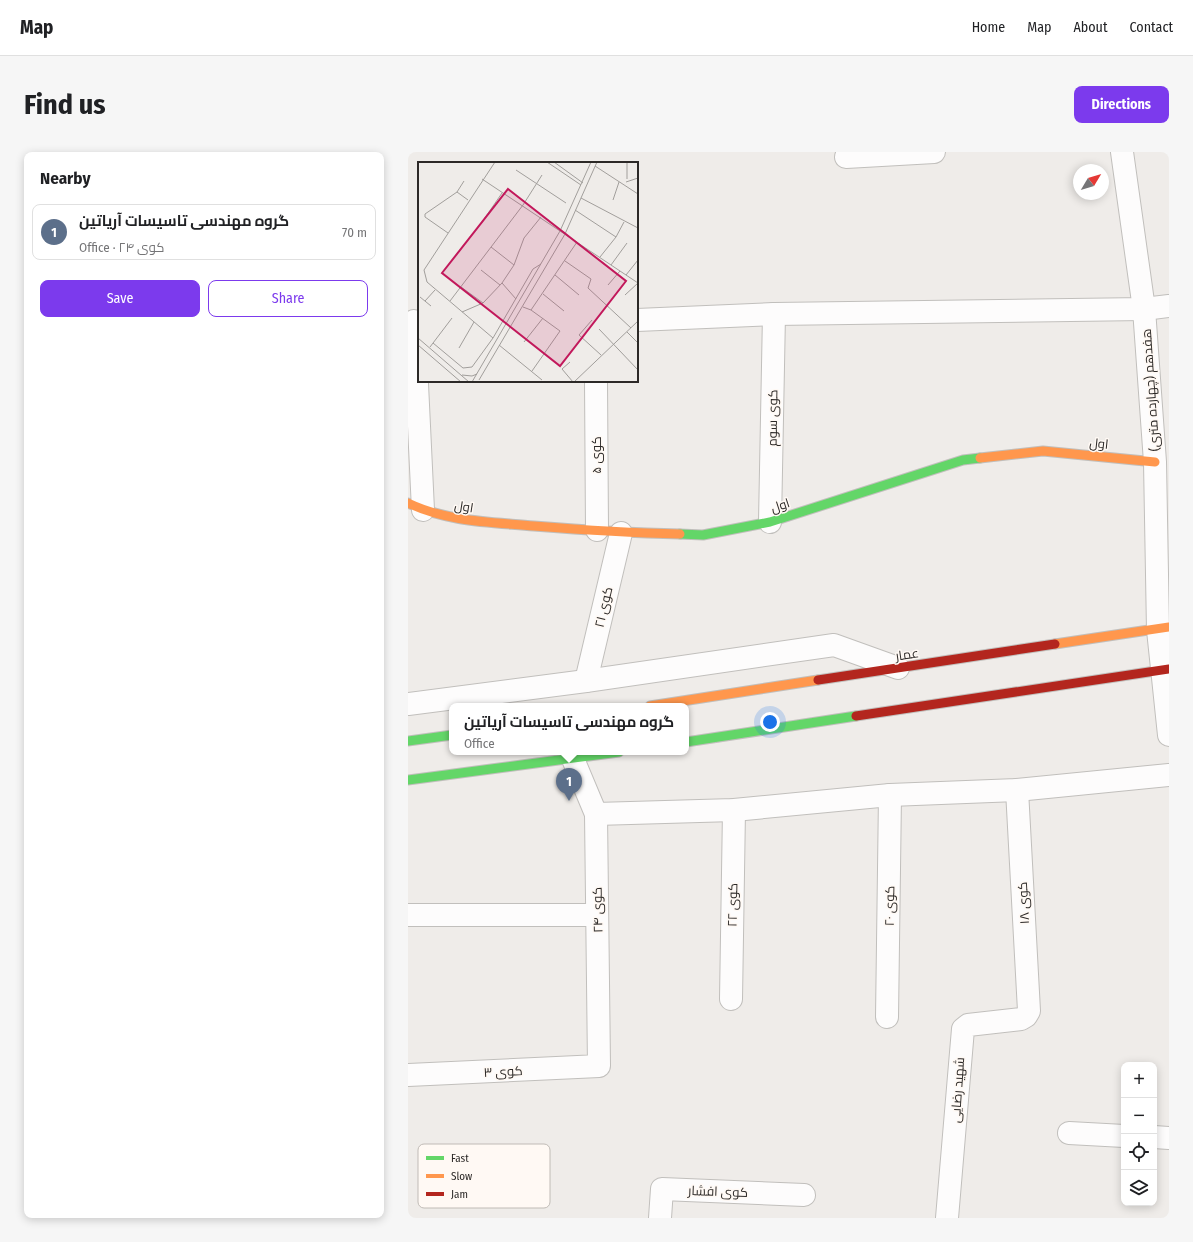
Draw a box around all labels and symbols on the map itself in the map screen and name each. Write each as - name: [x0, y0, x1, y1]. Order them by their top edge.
- inset map: [418, 162, 638, 382]
- north arrow: [1073, 164, 1109, 200]
- street label: هفدهم (چهارده متری): [1139, 328, 1164, 452]
- street label: کوی سوم: [765, 390, 782, 447]
- street label: اول: [1088, 435, 1109, 453]
- street label: کوی ۵: [589, 436, 604, 474]
- street label: اول: [769, 495, 792, 517]
- street label: اول: [453, 498, 475, 516]
- street label: کوی ۲۱: [592, 585, 615, 629]
- street label: عمار: [893, 645, 920, 664]
- your location: [760, 712, 780, 732]
- pin: 1: [556, 768, 582, 801]
- street label: کوی ۱۸: [1015, 881, 1032, 925]
- street label: کوی ۲۲: [725, 883, 740, 927]
- street label: کوی ۲۰: [882, 886, 897, 926]
- street label: کوی ۲۴: [590, 887, 605, 933]
- street label: شهید رضایی: [948, 1057, 967, 1124]
- street label: کوی ۳: [483, 1063, 523, 1080]
- legend: [418, 1144, 550, 1208]
- text: Fast: [451, 1152, 469, 1165]
- text: Slow: [451, 1170, 472, 1183]
- street label: کوی افشار: [687, 1183, 748, 1200]
- text: Jam: [451, 1188, 468, 1201]

